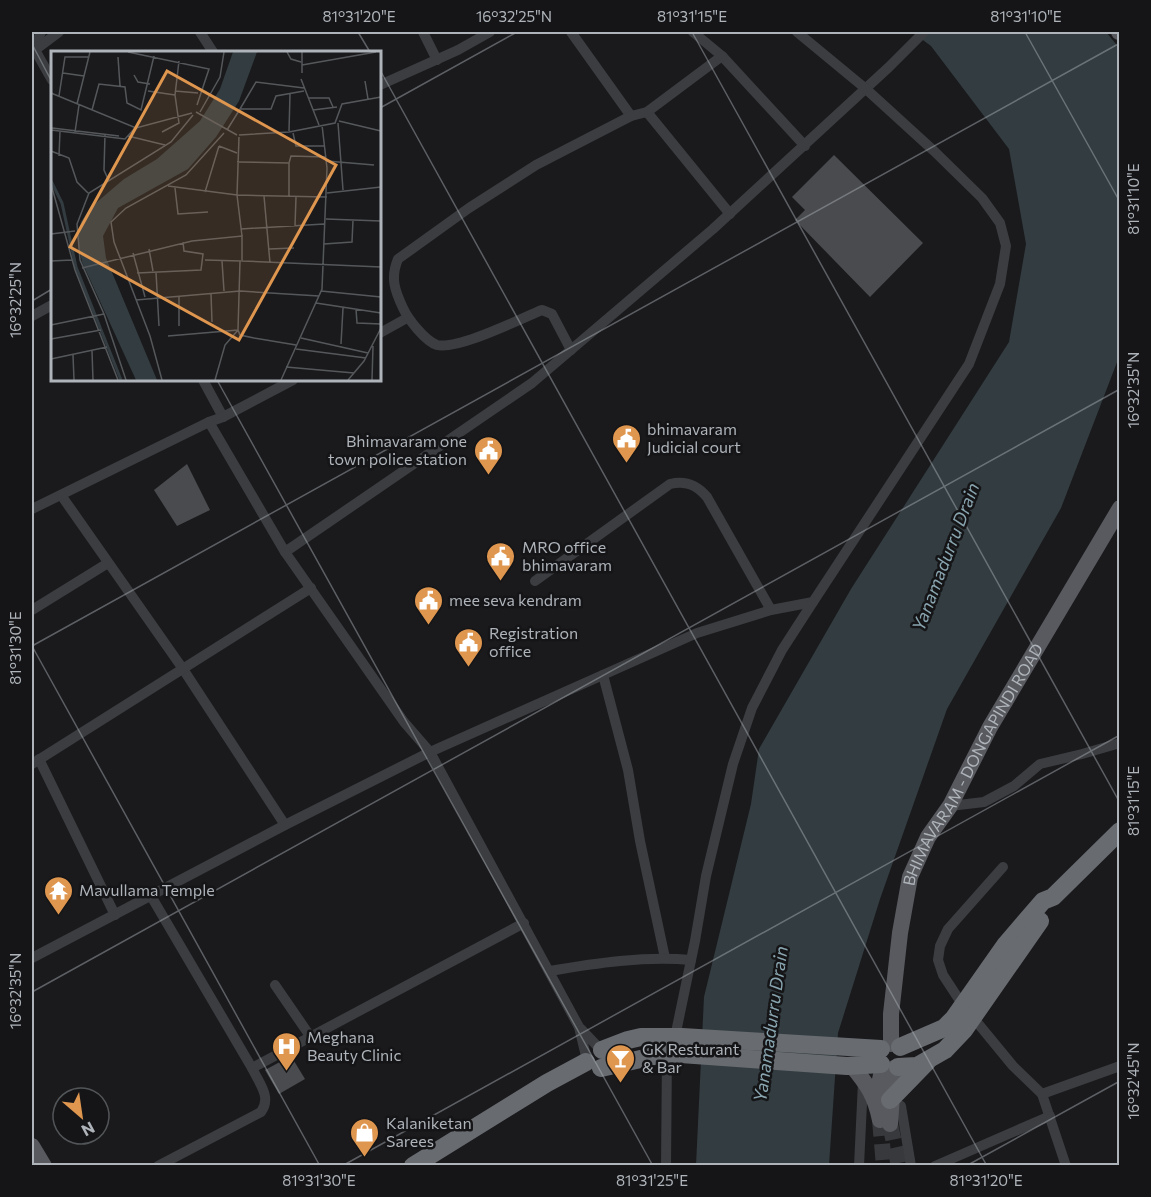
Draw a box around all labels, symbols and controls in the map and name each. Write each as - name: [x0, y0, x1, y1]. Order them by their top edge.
- text: 81°31'20"E: [322, 7, 396, 25]
- text: 16°32'25"N: [476, 7, 552, 25]
- text: 81°31'15"E: [657, 7, 727, 25]
- text: 81°31'10"E: [990, 7, 1062, 25]
- inset map: [51, 51, 381, 381]
- text: 81°31'10"E: [1124, 163, 1142, 235]
- text: 16°32'25"N: [6, 262, 24, 338]
- text: 16°32'35"N: [1124, 352, 1142, 428]
- place label: bhimavaram Judicial court: [647, 419, 741, 456]
- public building icon: bhimavaram Judicial court: [610, 422, 642, 464]
- place label: Bhimavaram one town police station: [328, 431, 467, 468]
- public building icon: Bhimavaram one town police station: [472, 434, 504, 476]
- water label: Yanamadurru Drain: [907, 479, 983, 634]
- place label: MRO office bhimavaram: [522, 537, 612, 574]
- public building icon: MRO office bhimavaram: [485, 540, 517, 582]
- public building icon: mee seva kendram: [412, 584, 444, 626]
- place label: mee seva kendram: [449, 590, 582, 609]
- text: 81°31'30"E: [6, 611, 24, 685]
- place label: Registration office: [489, 623, 578, 660]
- public building icon: Registration office: [452, 626, 484, 668]
- street label: BHIMAVARAM - DONGAPINDI ROAD: [899, 640, 1046, 887]
- text: 81°31'15"E: [1124, 766, 1142, 836]
- temple icon: Mavullama Temple: [42, 874, 74, 916]
- place label: Mavullama Temple: [79, 880, 215, 899]
- water label: Yanamadurru Drain: [748, 945, 792, 1103]
- text: 16°32'35"N: [6, 953, 24, 1029]
- place label: Meghana Beauty Clinic: [307, 1027, 401, 1064]
- hospital icon: Meghana Beauty Clinic: [270, 1030, 302, 1072]
- place label: GK Resturant & Bar: [642, 1039, 740, 1076]
- bar icon: GK Resturant & Bar: [605, 1042, 637, 1084]
- text: 16°32'45"N: [1124, 1043, 1142, 1119]
- north arrow: [51, 1086, 111, 1146]
- place label: Kalaniketan Sarees: [386, 1113, 472, 1150]
- shop icon: Kalaniketan Sarees: [349, 1116, 381, 1158]
- text: N: [79, 1118, 98, 1141]
- text: 81°31'30"E: [282, 1171, 356, 1189]
- text: 81°31'25"E: [616, 1171, 688, 1189]
- text: 81°31'20"E: [949, 1171, 1023, 1189]

